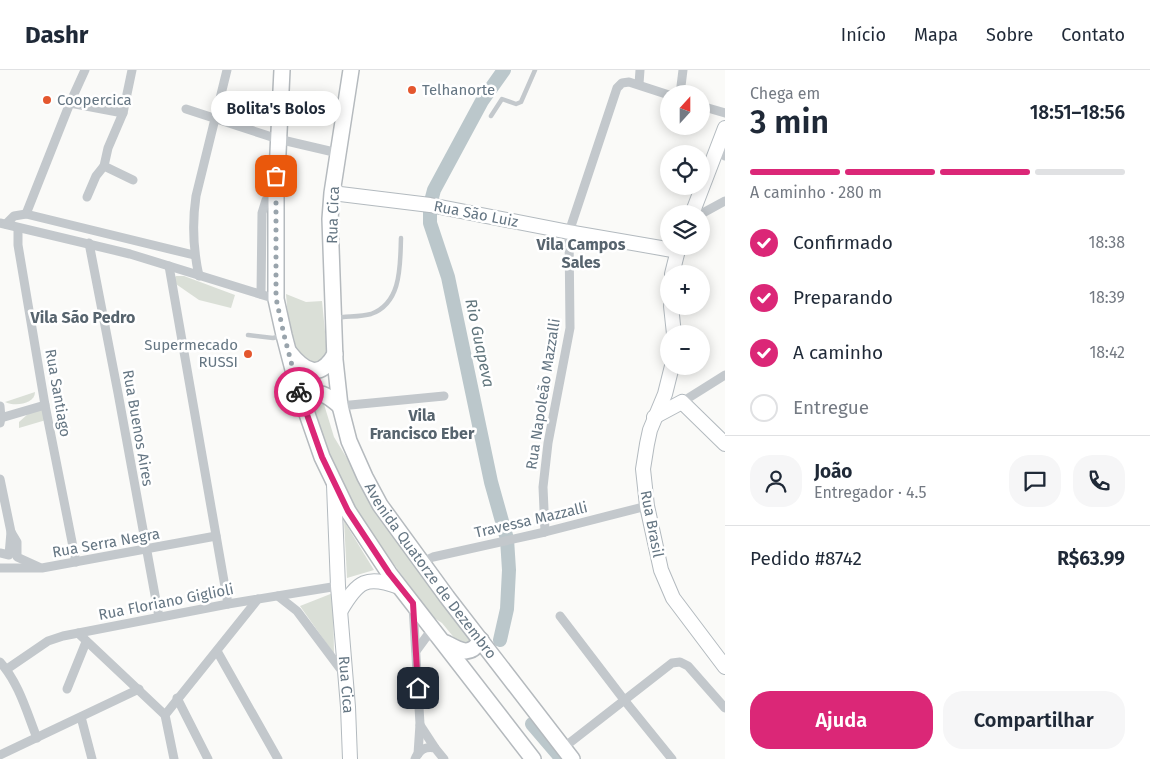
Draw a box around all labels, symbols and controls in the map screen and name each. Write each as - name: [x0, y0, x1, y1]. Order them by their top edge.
- text: Dashr: [25, 21, 88, 49]
- text: Início: [841, 24, 886, 46]
- text: Mapa: [914, 24, 958, 46]
- text: Sobre: [986, 24, 1033, 46]
- text: Contato: [1061, 24, 1125, 46]
- place label: Telhanorte: [422, 81, 495, 99]
- marker: Telhanorte: [406, 84, 418, 96]
- text: Chega em: [750, 84, 820, 103]
- north arrow: [660, 85, 710, 135]
- map controls: [660, 85, 710, 375]
- place label: Coopercica: [57, 91, 132, 109]
- callout: Bolita's Bolos: [211, 91, 341, 126]
- marker: Coopercica: [41, 94, 53, 106]
- text: Bolita's Bolos: [227, 99, 325, 118]
- text: 18:51–18:56: [1030, 101, 1125, 124]
- text: 3 min: [750, 103, 829, 141]
- button: locate: [660, 145, 710, 195]
- pin: [255, 155, 297, 197]
- icon: bag: [262, 162, 290, 190]
- text: A caminho · 280 m: [750, 183, 882, 202]
- street label: Rua Cica: [323, 186, 343, 244]
- street label: Rua São Luiz: [432, 197, 520, 231]
- button: layers: [660, 205, 710, 255]
- icon: check: [750, 229, 778, 257]
- text: Confirmado: [793, 231, 893, 254]
- text: 18:38: [1088, 233, 1125, 252]
- district label: Vila Campos Sales: [536, 235, 626, 272]
- button: +: [660, 265, 710, 315]
- icon: check: [750, 284, 778, 312]
- text: Preparando: [793, 286, 893, 309]
- text: 18:39: [1089, 288, 1125, 307]
- water label: Rio Guapeva: [461, 297, 499, 389]
- district label: Vila São Pedro: [30, 308, 135, 327]
- street label: Rua Napoleão Mazzalli: [522, 317, 564, 471]
- button: −: [660, 325, 710, 375]
- place label: Supermecado RUSSI: [144, 336, 238, 371]
- icon: check: [750, 339, 778, 367]
- text: A caminho: [793, 341, 883, 364]
- text: 18:42: [1089, 343, 1125, 362]
- street label: Rua Santiago: [41, 348, 75, 438]
- marker: Supermecado RUSSI: [242, 348, 254, 360]
- courier: [274, 367, 324, 417]
- street label: Rua Buenos Aires: [119, 368, 157, 488]
- icon: bike: [285, 378, 313, 406]
- text: Entregue: [793, 396, 869, 419]
- district label: Vila Francisco Eber: [370, 406, 475, 443]
- button: person: [750, 455, 802, 507]
- button: chat: [1009, 455, 1061, 507]
- button: phone: [1073, 455, 1125, 507]
- text: João: [814, 460, 852, 483]
- street label: Avenida Quatorze de Dezembro: [361, 480, 500, 662]
- text: Entregador · 4.5: [814, 483, 927, 502]
- street label: Rua Brasil: [637, 489, 667, 560]
- street label: Travessa Mazzalli: [473, 498, 589, 542]
- street label: Rua Serra Negra: [51, 525, 161, 561]
- text: Pedido #8742: [750, 547, 862, 570]
- text: R$63.99: [1057, 547, 1125, 570]
- street label: Rua Floriano Giglioli: [97, 580, 235, 624]
- street label: Rua Cica: [335, 655, 357, 714]
- pin: [397, 667, 439, 709]
- icon: home: [404, 674, 432, 702]
- button: Ajuda: [750, 691, 933, 749]
- button: Compartilhar: [943, 691, 1125, 749]

